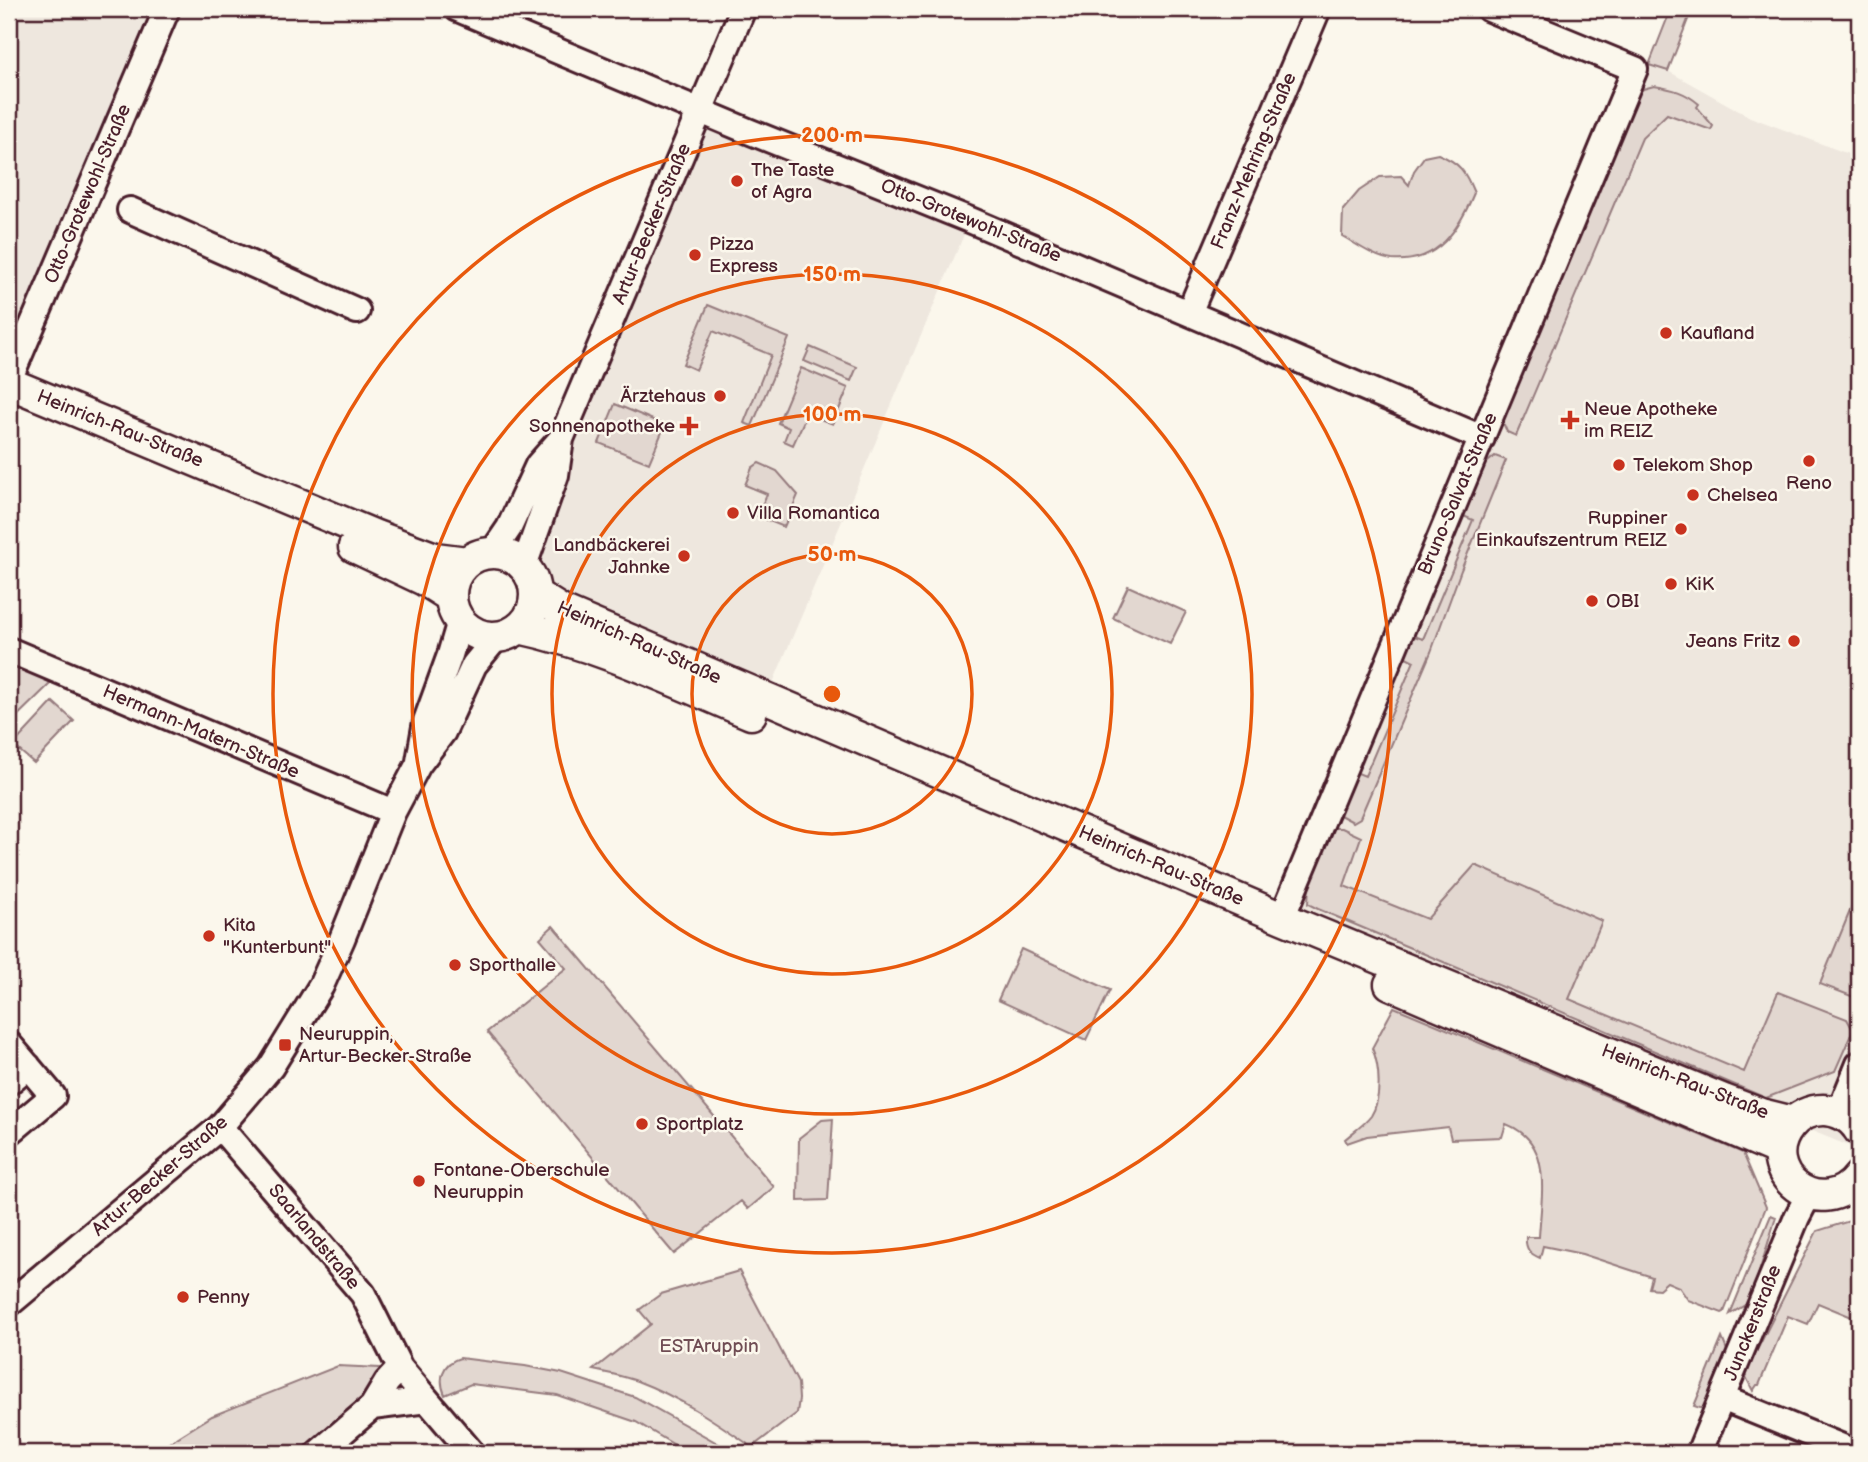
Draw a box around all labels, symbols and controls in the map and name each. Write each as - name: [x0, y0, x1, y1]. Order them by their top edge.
- street label: Franz-Mehring-Straße: [1206, 69, 1302, 253]
- street label: Otto-Grotewohl-Straße: [40, 101, 136, 287]
- text: 200 m: [801, 123, 863, 148]
- street label: Artur-Becker-Straße: [608, 140, 696, 308]
- place label: The Taste of Agra: [751, 159, 834, 204]
- marker: The Taste of Agra: [729, 173, 745, 189]
- street label: Otto-Grotewohl-Straße: [877, 174, 1065, 268]
- place label: Pizza Express: [709, 233, 778, 278]
- marker: Pizza Express: [687, 247, 703, 263]
- text: 150 m: [803, 262, 861, 287]
- place label: Kaufland: [1680, 322, 1755, 345]
- marker: Kaufland: [1658, 325, 1674, 341]
- street label: Heinrich-Rau-Straße: [33, 385, 207, 473]
- place label: Ärztehaus: [620, 385, 706, 408]
- marker: Ärztehaus: [712, 388, 728, 404]
- place label: Neue Apotheke im REIZ: [1584, 398, 1718, 443]
- text: 100 m: [803, 402, 861, 427]
- street label: Bruno-Salvat-Straße: [1413, 409, 1503, 579]
- marker: Neue Apotheke im REIZ: [1562, 412, 1578, 428]
- place label: Sonnenapotheke: [529, 415, 675, 438]
- marker: Sonnenapotheke: [681, 418, 697, 434]
- marker: Reno: [1801, 453, 1817, 469]
- place label: Telekom Shop: [1633, 454, 1753, 477]
- marker: Telekom Shop: [1611, 457, 1627, 473]
- place label: Reno: [1786, 472, 1832, 495]
- place label: Chelsea: [1707, 484, 1778, 507]
- marker: Chelsea: [1685, 487, 1701, 503]
- place label: Villa Romantica: [747, 502, 880, 525]
- marker: Villa Romantica: [725, 505, 741, 521]
- place label: Ruppiner Einkaufszentrum REIZ: [1476, 507, 1668, 552]
- marker: Ruppiner Einkaufszentrum REIZ: [1673, 521, 1689, 537]
- place label: Landbäckerei Jahnke: [553, 534, 670, 579]
- text: 50 m: [808, 542, 856, 567]
- marker: Landbäckerei Jahnke: [676, 548, 692, 564]
- place label: KiK: [1685, 573, 1715, 596]
- marker: KiK: [1663, 576, 1679, 592]
- place label: OBI: [1606, 590, 1639, 613]
- marker: OBI: [1584, 593, 1600, 609]
- street label: Heinrich-Rau-Straße: [553, 596, 725, 690]
- place label: Jeans Fritz: [1686, 630, 1781, 653]
- marker: Jeans Fritz: [1786, 633, 1802, 649]
- street label: Hermann-Matern-Straße: [99, 680, 303, 784]
- centre of rings: [820, 682, 844, 706]
- street label: Heinrich-Rau-Straße: [1075, 821, 1247, 911]
- place label: Kita "Kunterbunt": [223, 914, 331, 959]
- marker: Kita "Kunterbunt": [201, 928, 217, 944]
- place label: Sporthalle: [469, 954, 556, 977]
- marker: Sporthalle: [447, 957, 463, 973]
- place label: Neuruppin, Artur-Becker-Straße: [299, 1023, 472, 1068]
- marker: Neuruppin, Artur-Becker-Straße: [277, 1037, 293, 1053]
- street label: Heinrich-Rau-Straße: [1598, 1039, 1772, 1125]
- street label: Artur-Becker-Straße: [87, 1111, 233, 1241]
- place label: Sportplatz: [656, 1113, 744, 1136]
- marker: Sportplatz: [634, 1116, 650, 1132]
- place label: Fontane-Oberschule Neuruppin: [433, 1159, 609, 1204]
- marker: Fontane-Oberschule Neuruppin: [411, 1173, 427, 1189]
- street label: Saarlandstraße: [263, 1180, 365, 1294]
- street label: Junckerstraße: [1719, 1262, 1787, 1384]
- place label: Penny: [197, 1286, 250, 1309]
- marker: Penny: [175, 1289, 191, 1305]
- park label: ESTAruppin: [659, 1335, 759, 1358]

